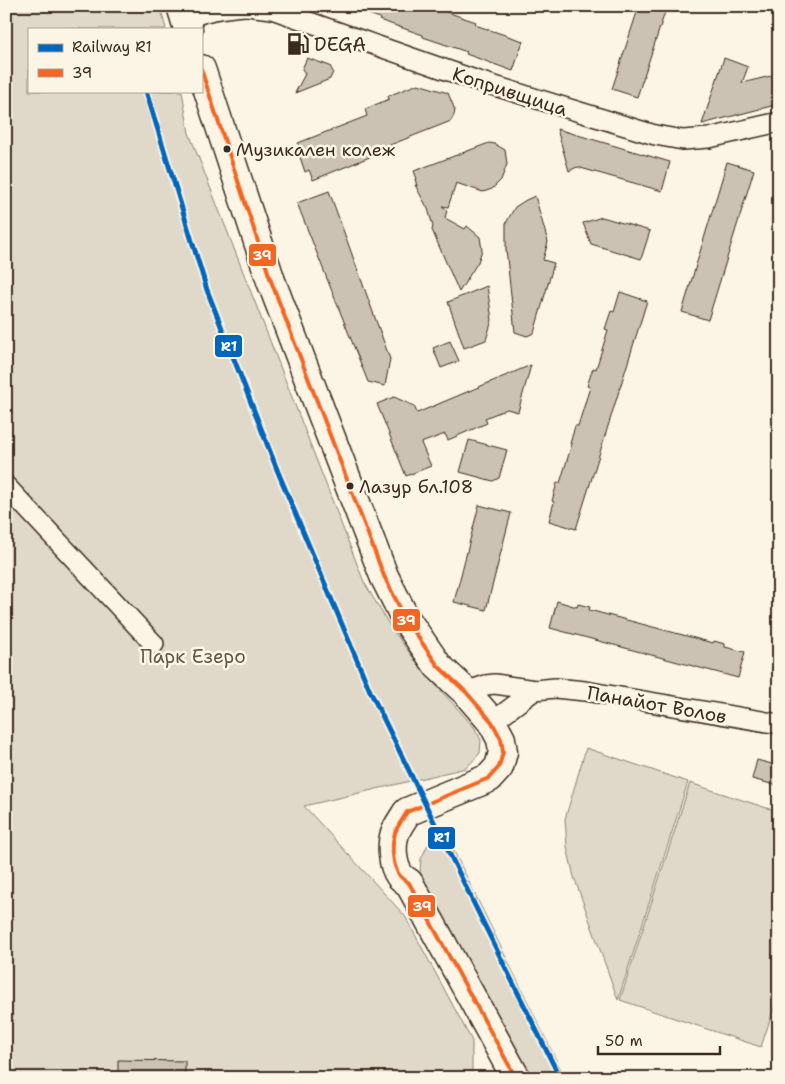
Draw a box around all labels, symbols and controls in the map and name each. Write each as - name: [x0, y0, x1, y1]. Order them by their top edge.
- legend: [28, 28, 202, 92]
- fuel station icon: DEGA: [285, 31, 311, 57]
- place label: DEGA: [314, 32, 366, 57]
- text: Railway R1: [72, 37, 152, 57]
- street label: Копривщица: [449, 61, 571, 122]
- text: 39: [72, 63, 92, 83]
- place label: Музикален колеж: [236, 138, 396, 162]
- marker: Музикален колеж: [222, 144, 232, 154]
- line badge: 39: [248, 243, 277, 267]
- text: 39: [252, 246, 272, 264]
- line badge: R1: [214, 334, 243, 358]
- text: R1: [221, 337, 237, 355]
- place label: Лазур бл.108: [359, 475, 473, 499]
- marker: Лазур бл.108: [345, 481, 355, 491]
- line badge: 39: [392, 608, 421, 632]
- text: 39: [396, 611, 416, 629]
- park label: Парк Езеро: [140, 644, 246, 669]
- street label: Панайот Волов: [585, 680, 729, 729]
- line badge: R1: [427, 826, 456, 850]
- text: R1: [434, 828, 450, 846]
- line badge: 39: [407, 894, 436, 918]
- text: 39: [412, 897, 432, 915]
- scale bar: [598, 1024, 720, 1056]
- text: 50 m: [605, 1031, 643, 1051]

